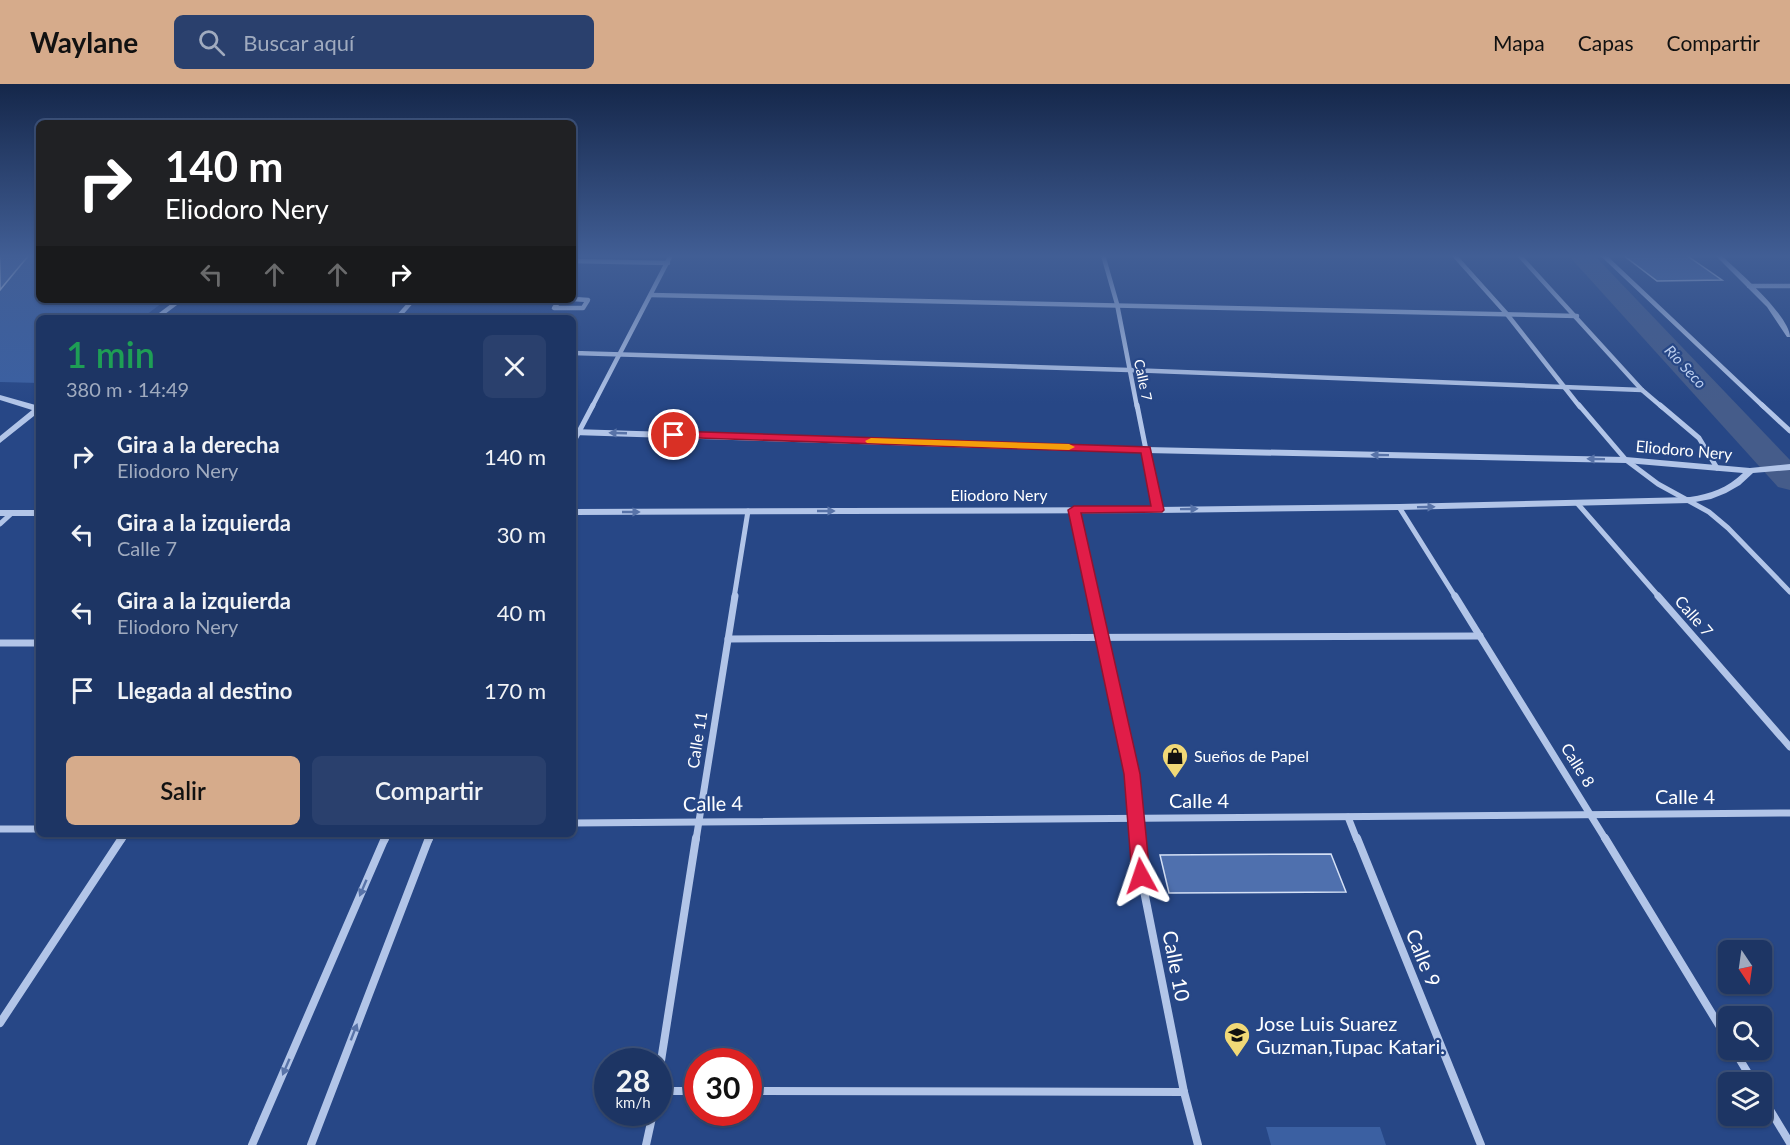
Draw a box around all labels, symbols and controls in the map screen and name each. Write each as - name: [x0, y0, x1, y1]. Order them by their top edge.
- search box: [174, 15, 594, 69]
- text: Waylane: [30, 25, 138, 59]
- icon: search: [195, 26, 228, 59]
- text: Buscar aquí: [243, 29, 354, 56]
- text: Mapa: [1493, 30, 1545, 55]
- text: Capas: [1578, 30, 1634, 55]
- text: Compartir: [1667, 30, 1760, 55]
- text: 140 m: [165, 141, 283, 191]
- icon: right: [66, 144, 144, 222]
- text: Eliodoro Nery: [165, 192, 329, 225]
- icon: left: [195, 258, 228, 291]
- icon: ahead: [258, 258, 291, 291]
- icon: ahead: [321, 258, 354, 291]
- icon: right: [384, 258, 417, 291]
- text: 1 min: [66, 332, 155, 376]
- button: close: [483, 335, 546, 398]
- water label: Río Seco: [1661, 341, 1710, 392]
- street label: Calle 7: [1131, 358, 1156, 402]
- text: 380 m · 14:49: [66, 377, 189, 401]
- pin: [648, 409, 699, 460]
- icon: arrive: [657, 418, 690, 451]
- one-way arrow: [608, 428, 627, 438]
- text: Gira a la derecha: [117, 431, 280, 458]
- street label: Eliodoro Nery: [1635, 436, 1734, 463]
- icon: right: [66, 440, 99, 473]
- text: 140 m: [484, 443, 546, 470]
- one-way arrow: [1370, 450, 1389, 459]
- one-way arrow: [1586, 454, 1605, 464]
- text: Eliodoro Nery: [117, 458, 238, 482]
- street label: Eliodoro Nery: [950, 485, 1048, 504]
- one-way arrow: [1417, 502, 1436, 511]
- one-way arrow: [1180, 505, 1199, 514]
- one-way arrow: [817, 506, 836, 516]
- one-way arrow: [622, 507, 641, 517]
- text: Gira a la izquierda: [117, 509, 291, 536]
- icon: left: [66, 518, 99, 551]
- text: 30 m: [497, 521, 546, 548]
- text: Calle 7: [117, 536, 177, 560]
- text: Gira a la izquierda: [117, 587, 291, 614]
- street label: Calle 7: [1671, 591, 1717, 640]
- icon: left: [66, 596, 99, 629]
- text: 40 m: [497, 599, 546, 626]
- text: Eliodoro Nery: [117, 614, 238, 638]
- icon: arrive: [66, 674, 99, 707]
- text: Llegada al destino: [117, 677, 293, 704]
- text: 170 m: [484, 677, 546, 704]
- street label: Calle 11: [683, 710, 710, 770]
- street label: Calle 8: [1558, 739, 1599, 790]
- shop icon: Sueños de Papel: [1160, 741, 1190, 779]
- place label: Sueños de Papel: [1194, 746, 1309, 765]
- button: Salir: [66, 756, 300, 825]
- button: Compartir: [312, 756, 546, 825]
- street label: Calle 4: [1655, 784, 1715, 808]
- street label: Calle 4: [1169, 788, 1229, 812]
- street label: Calle 4: [683, 790, 744, 816]
- position arrow: [1109, 844, 1173, 908]
- one-way arrow: [358, 879, 368, 897]
- street label: Calle 9: [1402, 925, 1446, 990]
- street label: Calle 10: [1158, 928, 1196, 1003]
- north arrow: [1718, 940, 1772, 994]
- map controls: [1718, 940, 1772, 1126]
- button: search: [1718, 1006, 1772, 1060]
- place label: Jose Luis Suarez Guzman,Tupac Katari.: [1256, 1011, 1445, 1058]
- school or university icon: Jose Luis Suarez Guzman,Tupac Katari.: [1222, 1020, 1252, 1058]
- one-way arrow: [350, 1023, 360, 1041]
- speed limit sign: 30: [684, 1048, 762, 1126]
- one-way arrow: [281, 1058, 291, 1076]
- text: 28: [616, 1062, 650, 1098]
- button: layers: [1718, 1072, 1772, 1126]
- text: km/h: [615, 1093, 651, 1111]

